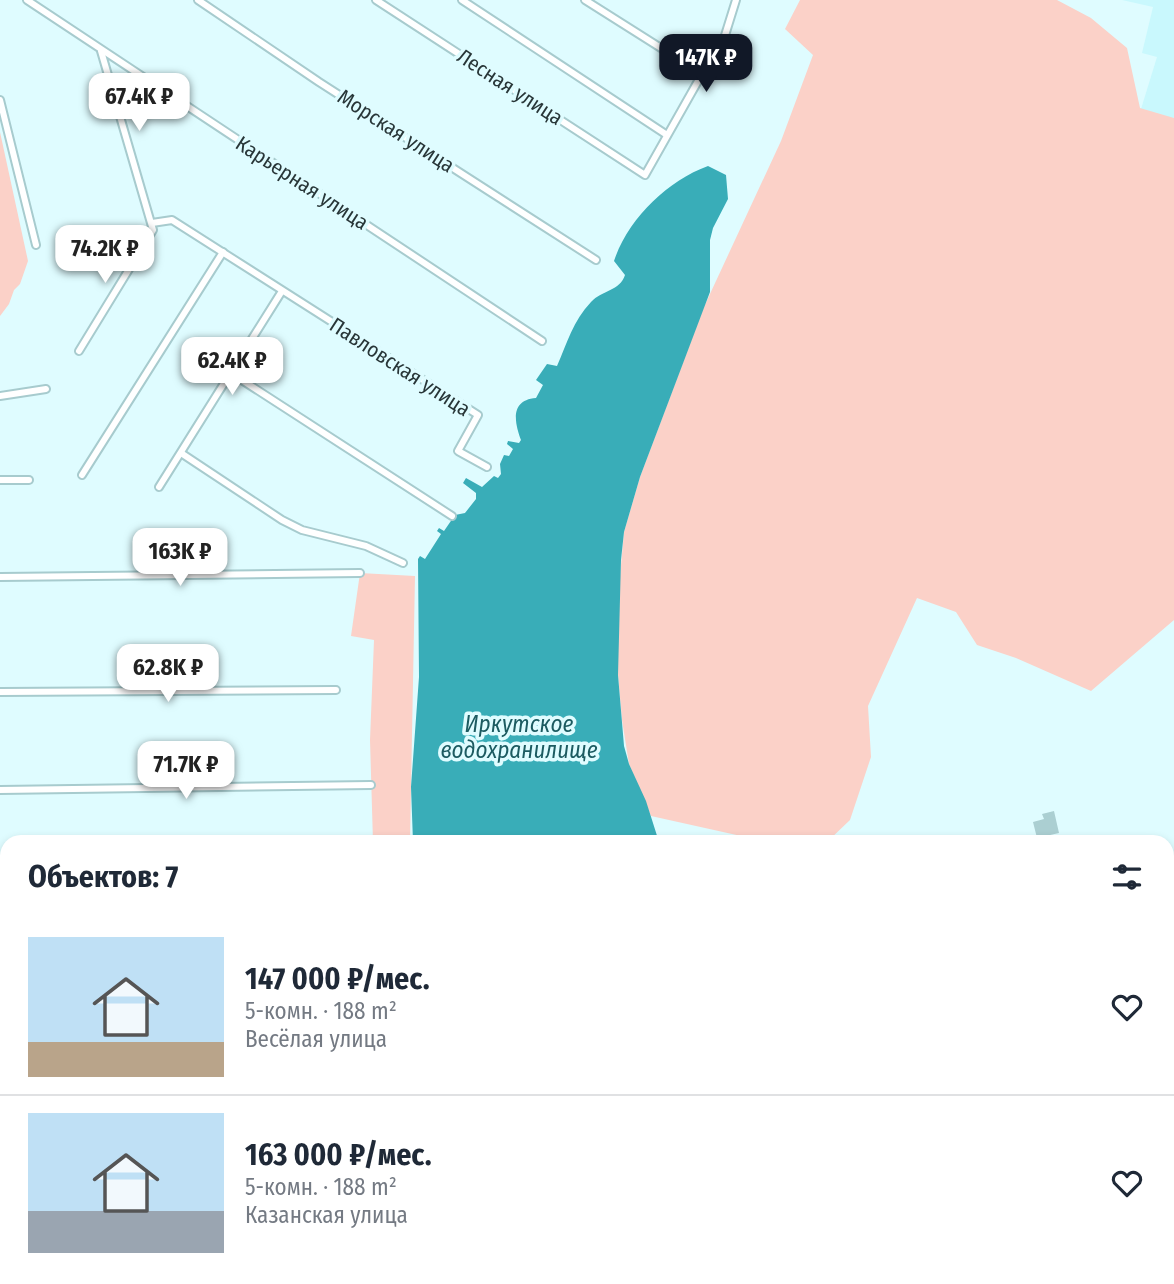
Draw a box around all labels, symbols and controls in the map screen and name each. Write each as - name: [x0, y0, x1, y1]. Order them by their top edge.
- pin: 147K ₽: [649, 34, 763, 94]
- street label: Лесная улица: [452, 43, 568, 131]
- text: 147K ₽: [675, 43, 737, 71]
- pin: 67.4K ₽: [74, 74, 204, 133]
- text: 67.4K ₽: [105, 82, 173, 110]
- street label: Морская улица: [333, 84, 459, 178]
- street label: Карьерная улица: [231, 130, 373, 236]
- pin: 74.2K ₽: [40, 226, 170, 285]
- text: 74.2K ₽: [71, 234, 139, 262]
- street label: Павловская улица: [325, 312, 475, 422]
- pin: 62.4K ₽: [167, 338, 297, 397]
- text: 62.4K ₽: [197, 346, 267, 374]
- pin: 163K ₽: [123, 528, 237, 588]
- text: 163K ₽: [148, 537, 212, 565]
- pin: 62.8K ₽: [103, 644, 233, 704]
- text: 62.8K ₽: [133, 653, 203, 681]
- water label: Иркутское водохранилище: [440, 710, 598, 764]
- pin: 71.7K ₽: [121, 742, 251, 801]
- text: 71.7K ₽: [153, 750, 219, 778]
- icon: filters: [1108, 858, 1146, 896]
- text: Объектов: 7: [28, 859, 178, 895]
- text: 147 000 ₽/мес.: [245, 961, 430, 997]
- icon: home: [84, 965, 168, 1049]
- icon: heart: [1108, 988, 1146, 1026]
- text: 5-комн. · 188 m²: [245, 997, 397, 1025]
- text: Весёлая улица: [245, 1025, 387, 1053]
- text: 163 000 ₽/мес.: [245, 1137, 432, 1173]
- icon: home: [84, 1141, 168, 1225]
- icon: heart: [1108, 1164, 1146, 1202]
- text: 5-комн. · 188 m²: [245, 1173, 397, 1201]
- text: Казанская улица: [245, 1201, 408, 1229]

